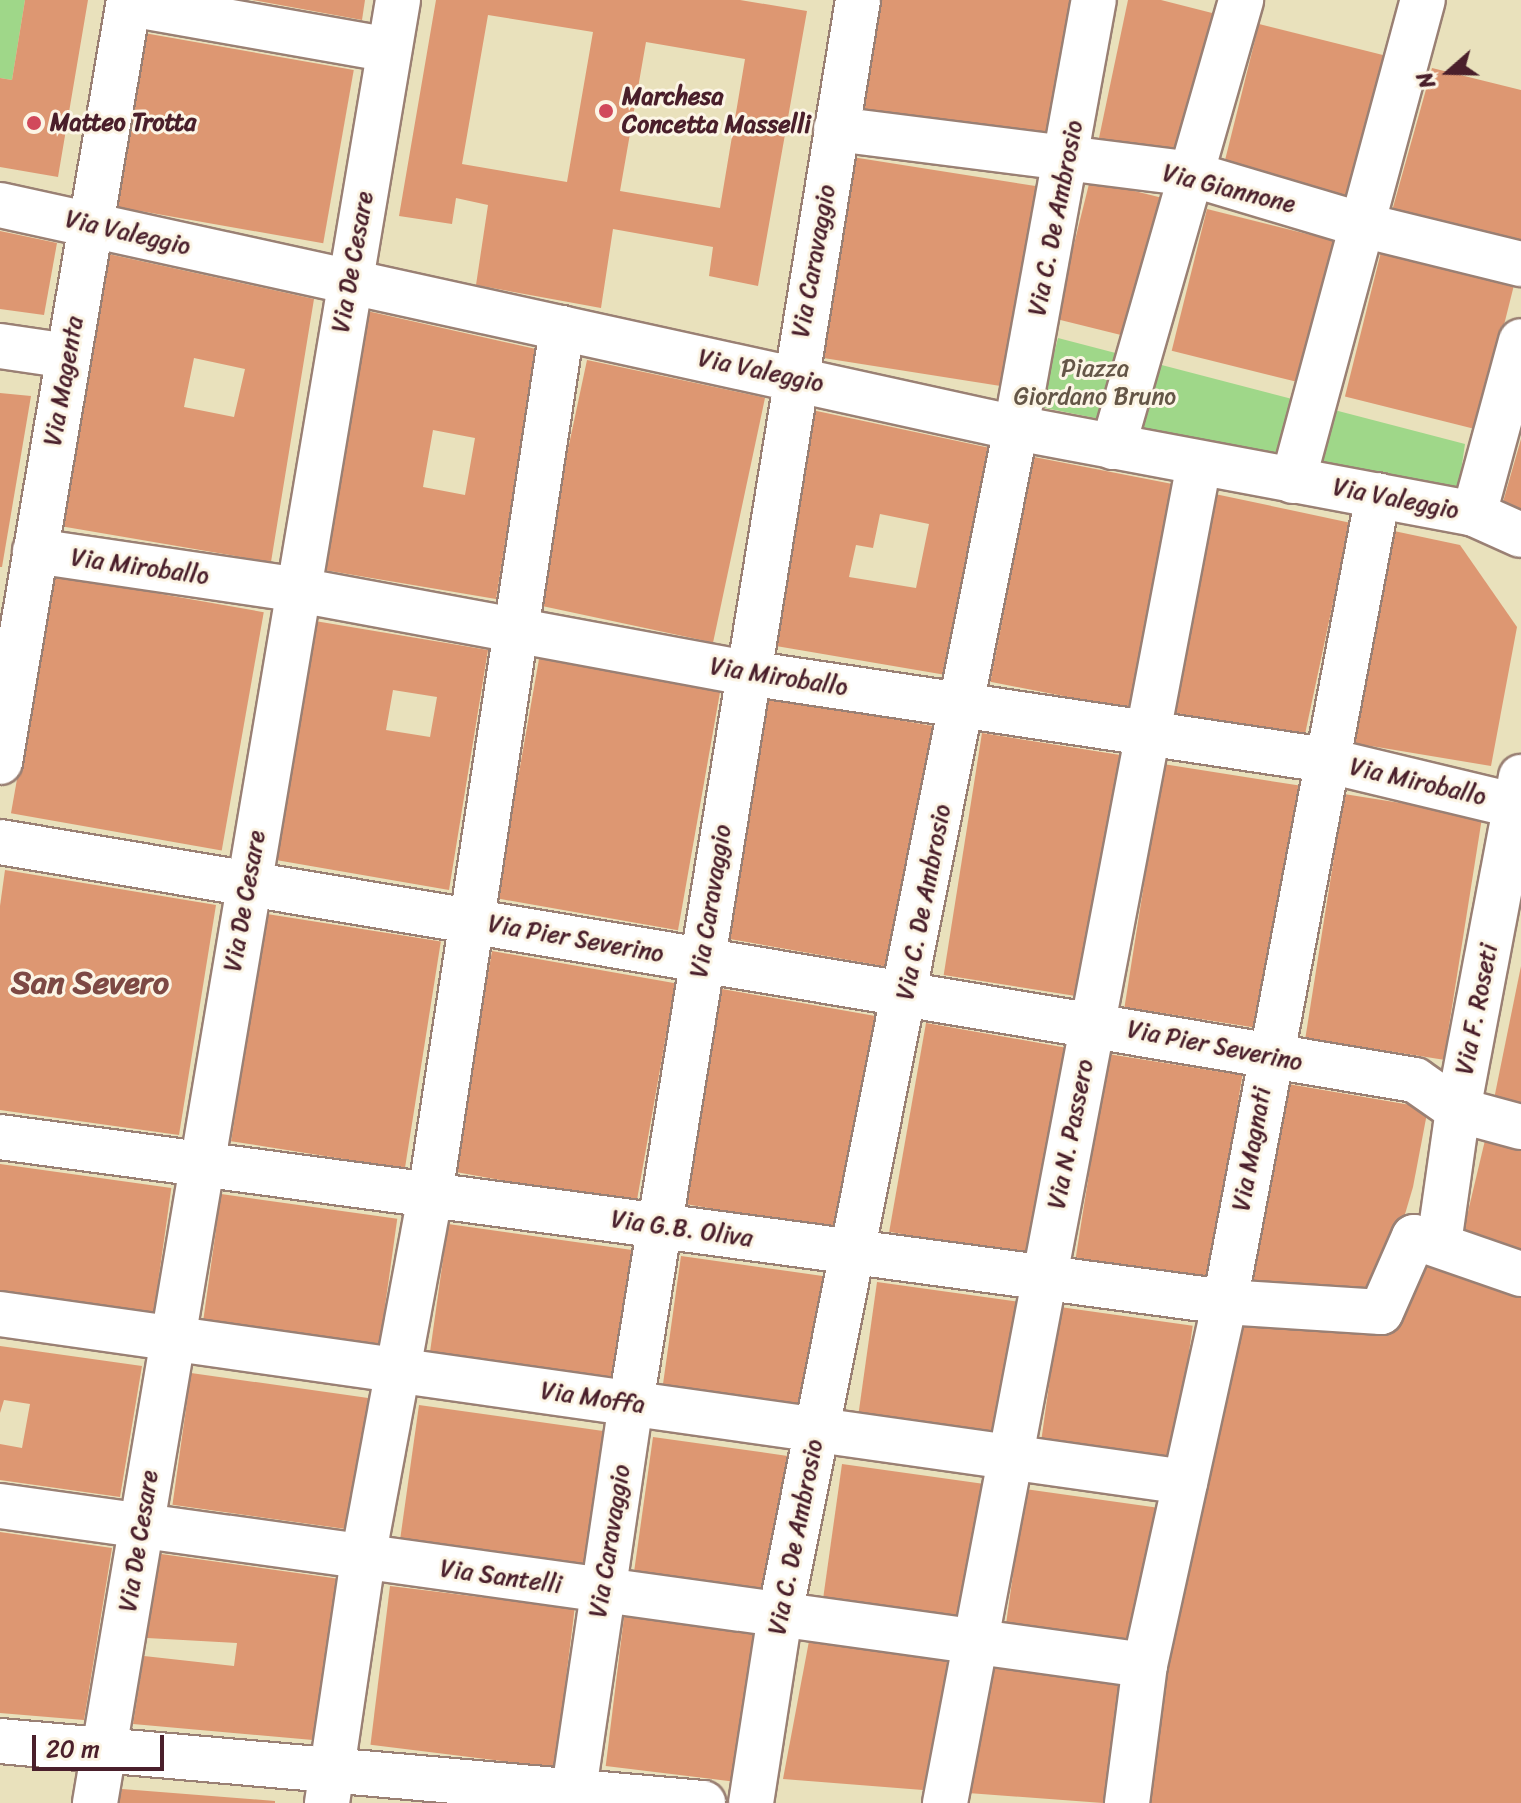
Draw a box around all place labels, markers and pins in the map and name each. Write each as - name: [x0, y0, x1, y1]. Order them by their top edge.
- place label: Marchesa Concetta Masselli: [622, 83, 811, 139]
- marker: Marchesa Concetta Masselli: [597, 102, 615, 120]
- place label: Matteo Trotta: [50, 109, 197, 137]
- marker: Matteo Trotta: [25, 114, 43, 132]

